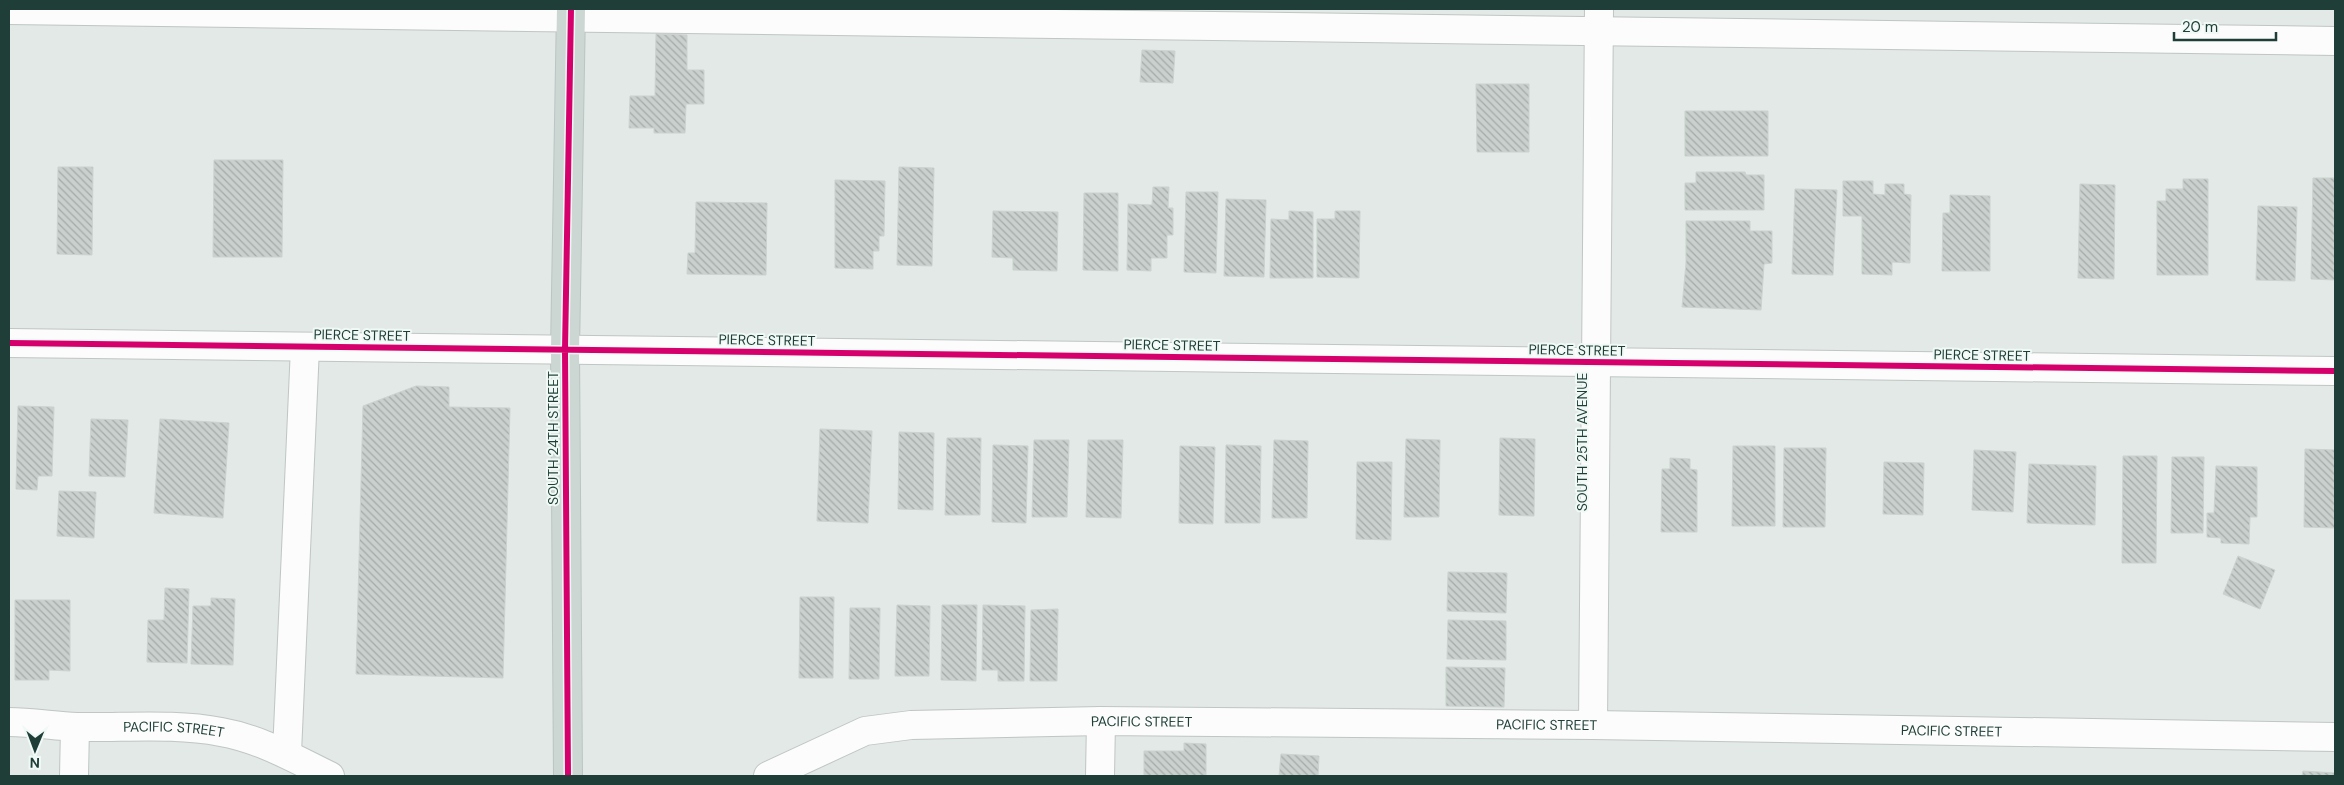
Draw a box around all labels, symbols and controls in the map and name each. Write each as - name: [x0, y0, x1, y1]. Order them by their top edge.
- scale bar: [2174, 10, 2276, 42]
- text: 20 m: [2182, 17, 2218, 37]
- street label: PIERCE STREET: [313, 325, 411, 345]
- street label: PIERCE STREET: [718, 330, 816, 350]
- street label: PIERCE STREET: [1123, 335, 1221, 355]
- street label: PIERCE STREET: [1528, 340, 1626, 360]
- street label: PIERCE STREET: [1933, 345, 2031, 365]
- street label: SOUTH 24TH STREET: [544, 371, 562, 505]
- street label: SOUTH 25TH AVENUE: [1573, 373, 1591, 511]
- street label: PACIFIC STREET: [1091, 712, 1193, 731]
- street label: PACIFIC STREET: [1496, 715, 1598, 734]
- street label: PACIFIC STREET: [123, 717, 226, 741]
- street label: PACIFIC STREET: [1901, 721, 2003, 741]
- north arrow: [10, 725, 60, 775]
- text: N: [30, 754, 40, 772]

